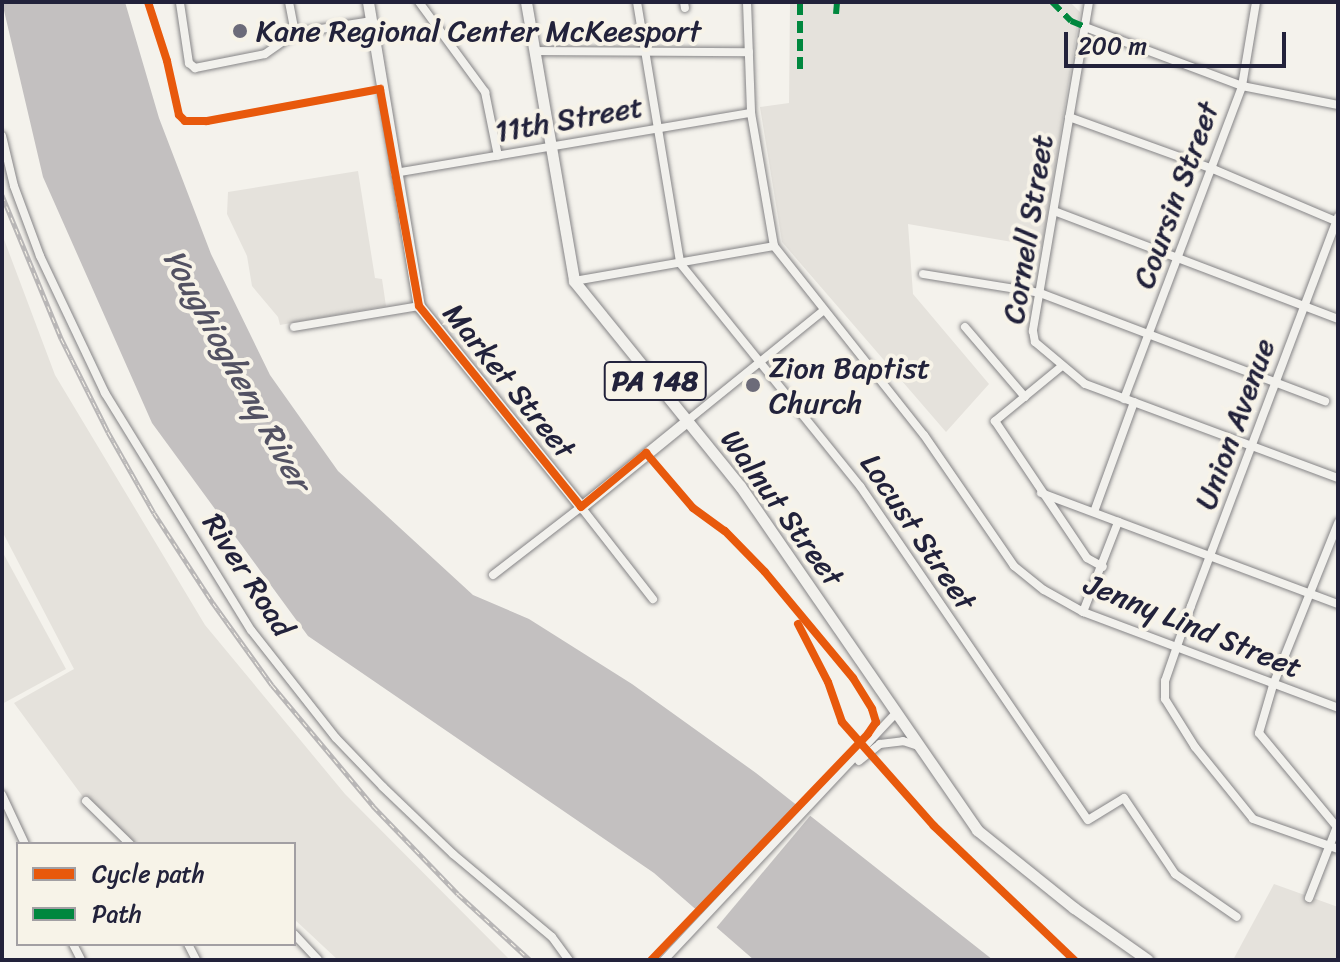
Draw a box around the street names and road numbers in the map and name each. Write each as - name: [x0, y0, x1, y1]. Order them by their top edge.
- street label: 11th Street: [492, 88, 646, 150]
- street label: Coursin Street: [1126, 97, 1226, 293]
- street label: Cornell Street: [995, 132, 1061, 326]
- street label: Market Street: [435, 296, 583, 466]
- street label: Union Avenue: [1187, 334, 1283, 514]
- road number: PA 148: [603, 357, 707, 405]
- street label: Walnut Street: [713, 422, 851, 594]
- street label: Locust Street: [852, 447, 984, 617]
- street label: River Road: [195, 506, 301, 644]
- street label: Jenny Lind Street: [1078, 565, 1308, 687]

